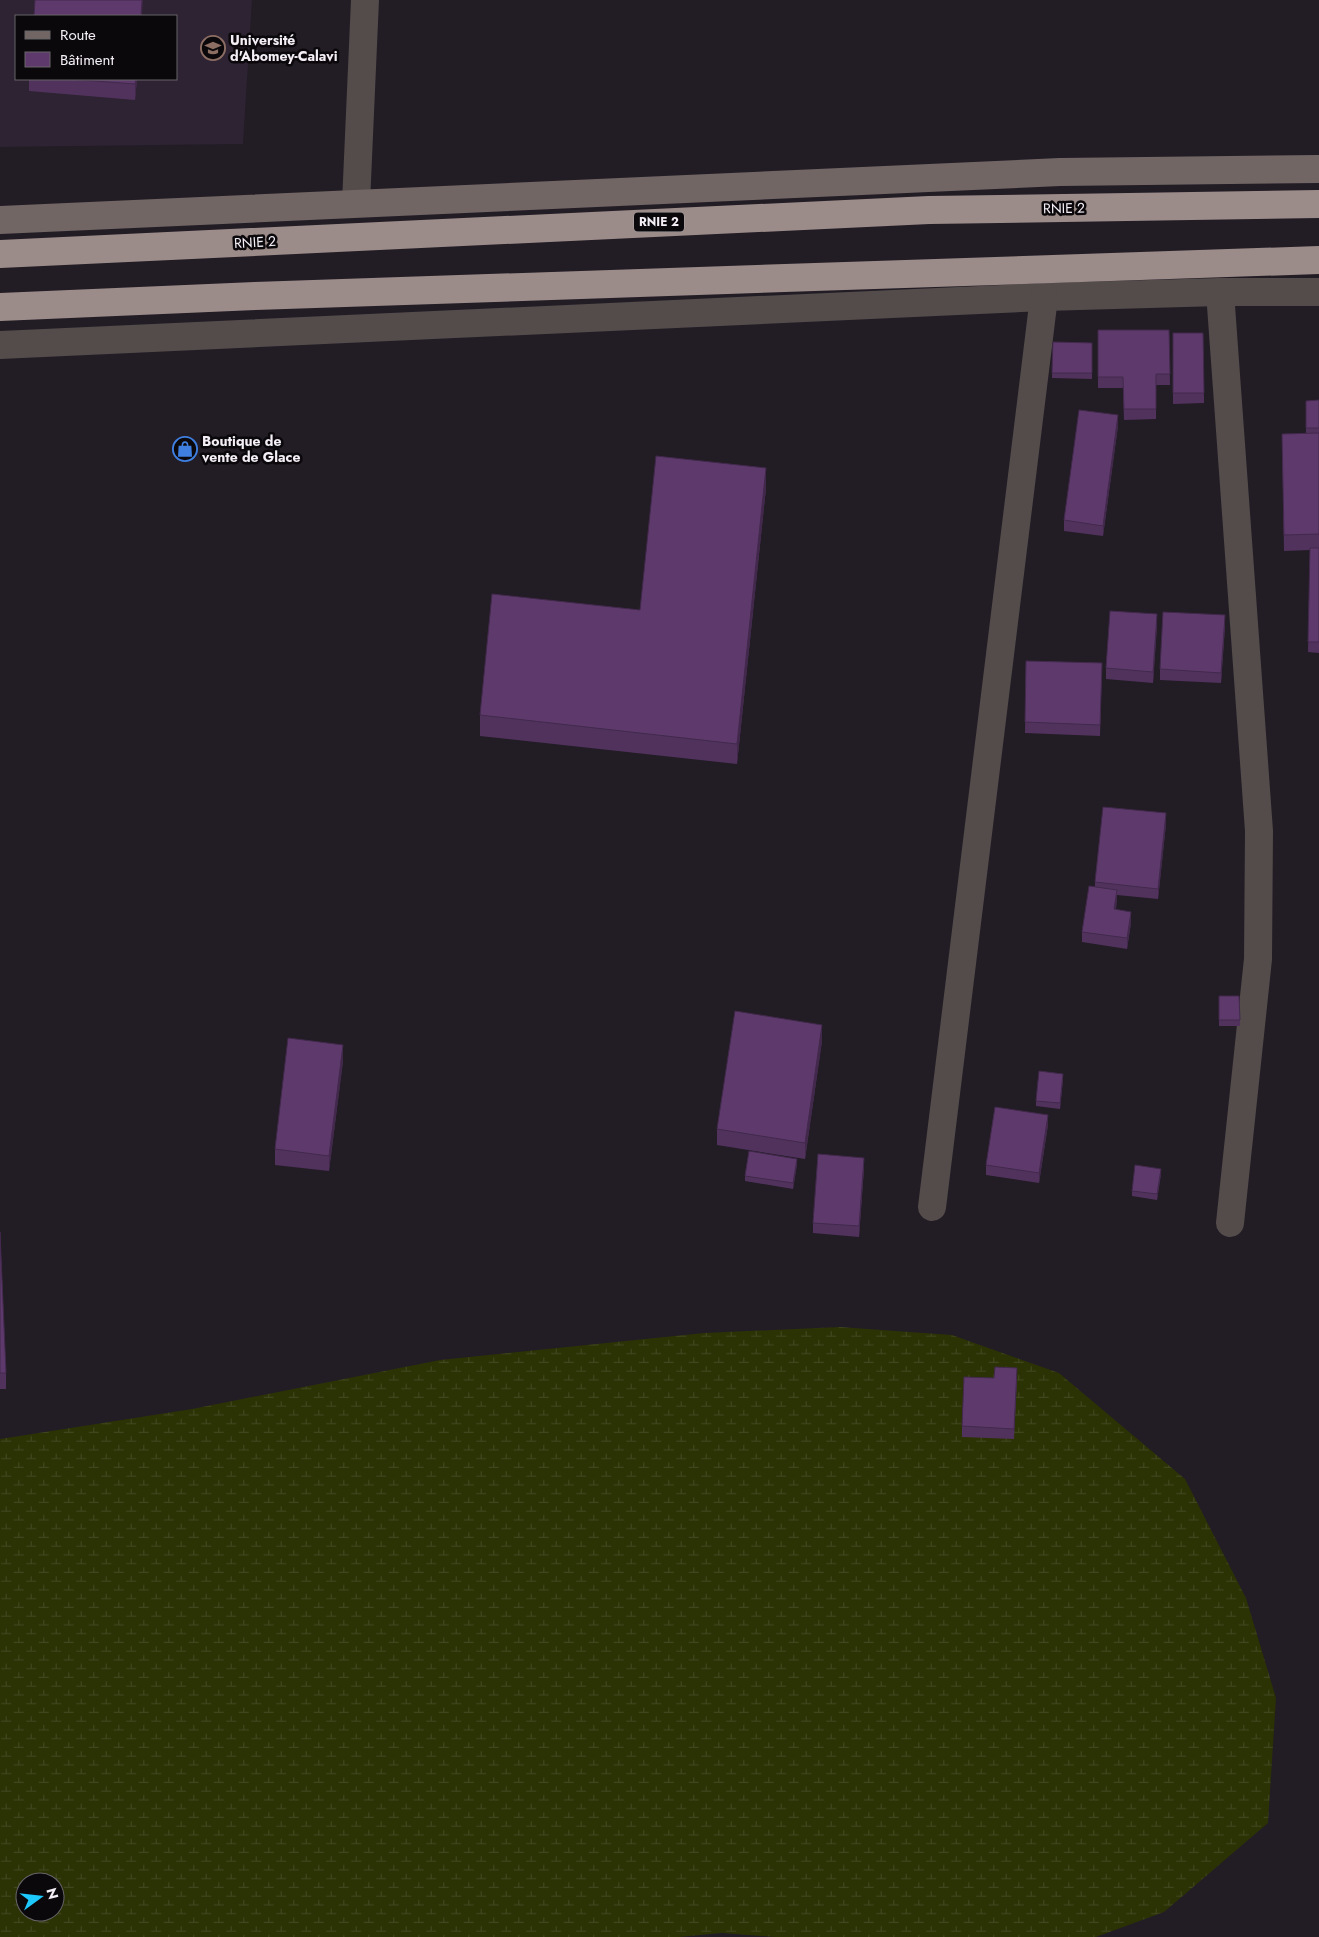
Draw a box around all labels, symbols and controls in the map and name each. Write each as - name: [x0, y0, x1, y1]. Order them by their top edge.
- legend: [15, 15, 178, 80]
- text: Route: [60, 24, 96, 46]
- place label: Université d'Abomey-Calavi: [230, 30, 338, 66]
- school or university icon: Université d'Abomey-Calavi: [200, 35, 226, 61]
- text: Bâtiment: [60, 49, 114, 71]
- street label: RNIE 2: [1043, 198, 1085, 218]
- road number: RNIE 2: [634, 212, 684, 232]
- street label: RNIE 2: [234, 231, 277, 253]
- place label: Boutique de vente de Glace: [201, 431, 300, 467]
- shop icon: Boutique de vente de Glace: [172, 436, 198, 462]
- north arrow: [15, 1872, 65, 1922]
- text: N: [41, 1886, 64, 1902]

